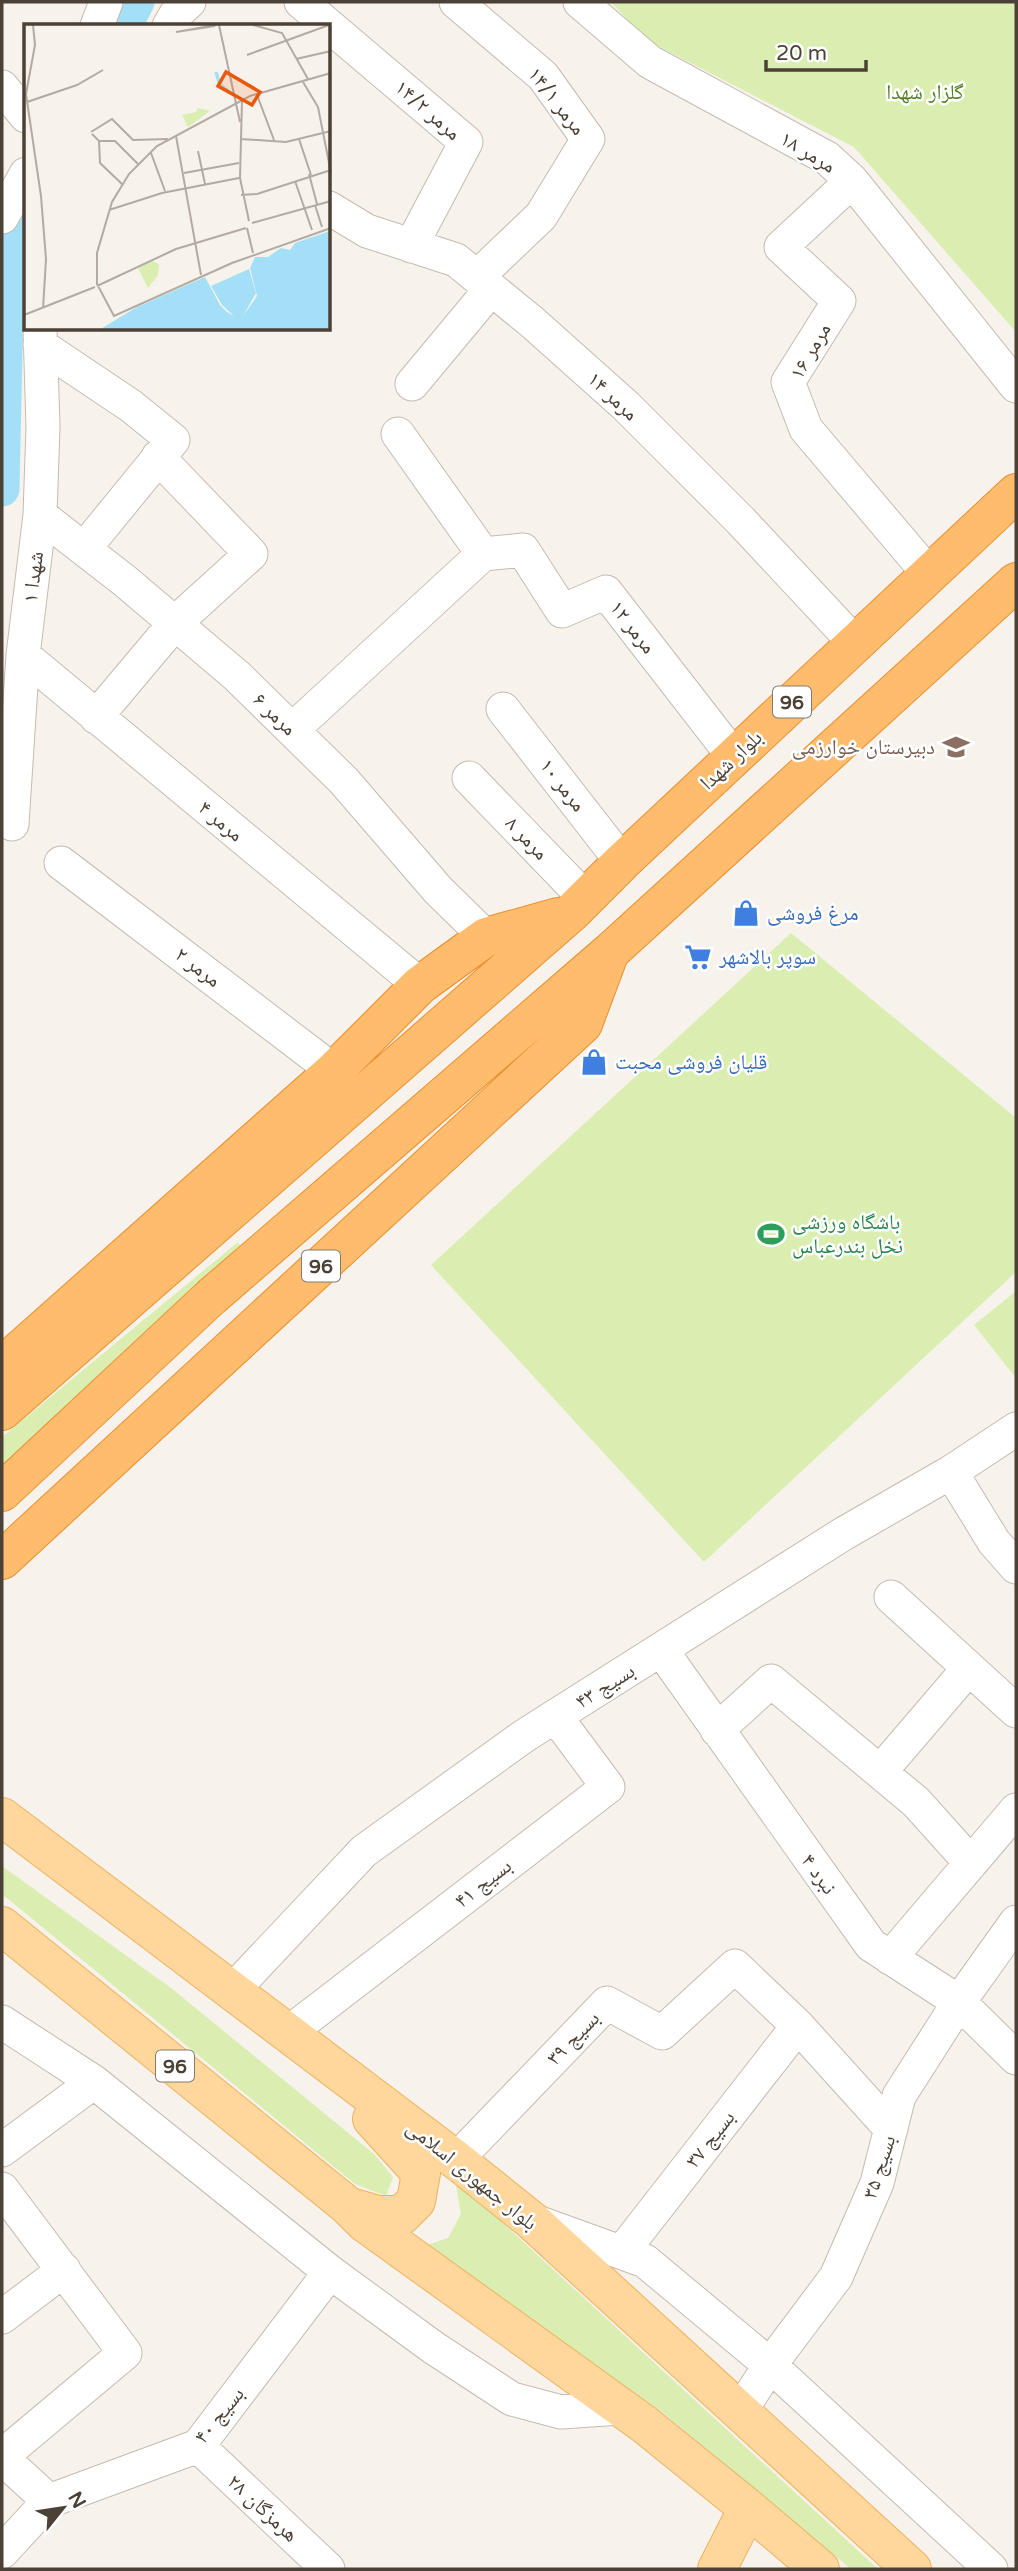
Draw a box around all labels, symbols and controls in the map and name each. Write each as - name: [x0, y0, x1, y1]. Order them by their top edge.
- inset map: [24, 24, 331, 331]
- scale bar: [766, 28, 866, 72]
- text: 20 m: [776, 41, 827, 66]
- street label: مرمر ۱۴/۱: [522, 62, 591, 140]
- street label: مرمر ۱۴/۲: [390, 75, 466, 146]
- park label: گلزار شهدا: [886, 80, 964, 105]
- street label: مرمر ۱۸: [775, 126, 840, 179]
- street label: مرمر ۱۶: [784, 319, 836, 384]
- street label: مرمر ۱۴: [582, 367, 643, 426]
- street label: شهدا ۱: [18, 550, 49, 604]
- street label: مرمر ۱۲: [604, 596, 661, 659]
- road number: 96: [773, 687, 811, 718]
- street label: مرمر ۶: [248, 688, 302, 741]
- street label: بلوار شهدا: [695, 725, 768, 795]
- school or university icon: دبیرستان خوارزمی: [941, 732, 971, 762]
- place label: دبیرستان خوارزمی: [792, 735, 935, 760]
- street label: مرمر ۱۰: [534, 754, 591, 817]
- street label: مرمر ۴: [193, 795, 248, 847]
- street label: مرمر ۸: [500, 811, 553, 865]
- shop icon: مرغ فروشی: [731, 898, 761, 928]
- place label: مرغ فروشی: [767, 901, 859, 926]
- street label: مرمر ۲: [170, 942, 226, 993]
- supermarket icon: سوپر بالاشهر: [683, 942, 713, 972]
- place label: سوپر بالاشهر: [718, 945, 816, 970]
- shop icon: قلیان فروشی محبت: [579, 1047, 609, 1077]
- place label: قلیان فروشی محبت: [615, 1050, 767, 1075]
- place label: باشگاه ورزشی نخل بندرعباس: [792, 1210, 903, 1259]
- sports icon: باشگاه ورزشی نخل بندرعباس: [756, 1219, 786, 1249]
- road number: 96: [302, 1250, 340, 1282]
- street label: بسیج ۴۳: [571, 1658, 640, 1714]
- street label: نبرد ۴: [796, 1849, 842, 1899]
- street label: بسیج ۴۱: [450, 1853, 517, 1913]
- street label: بسیج ۳۹: [542, 2006, 605, 2071]
- road number: 96: [156, 2050, 194, 2082]
- street label: بسیج ۳۷: [680, 2106, 740, 2173]
- street label: بلوار جمهوری اسلامی: [401, 2115, 542, 2236]
- street label: بسیج ۳۵: [857, 2132, 901, 2202]
- street label: بسیج ۴۰: [189, 2382, 250, 2449]
- street label: هرمزگان ۲۸: [222, 2469, 303, 2547]
- north arrow: [28, 2473, 98, 2543]
- text: N: [64, 2488, 90, 2512]

